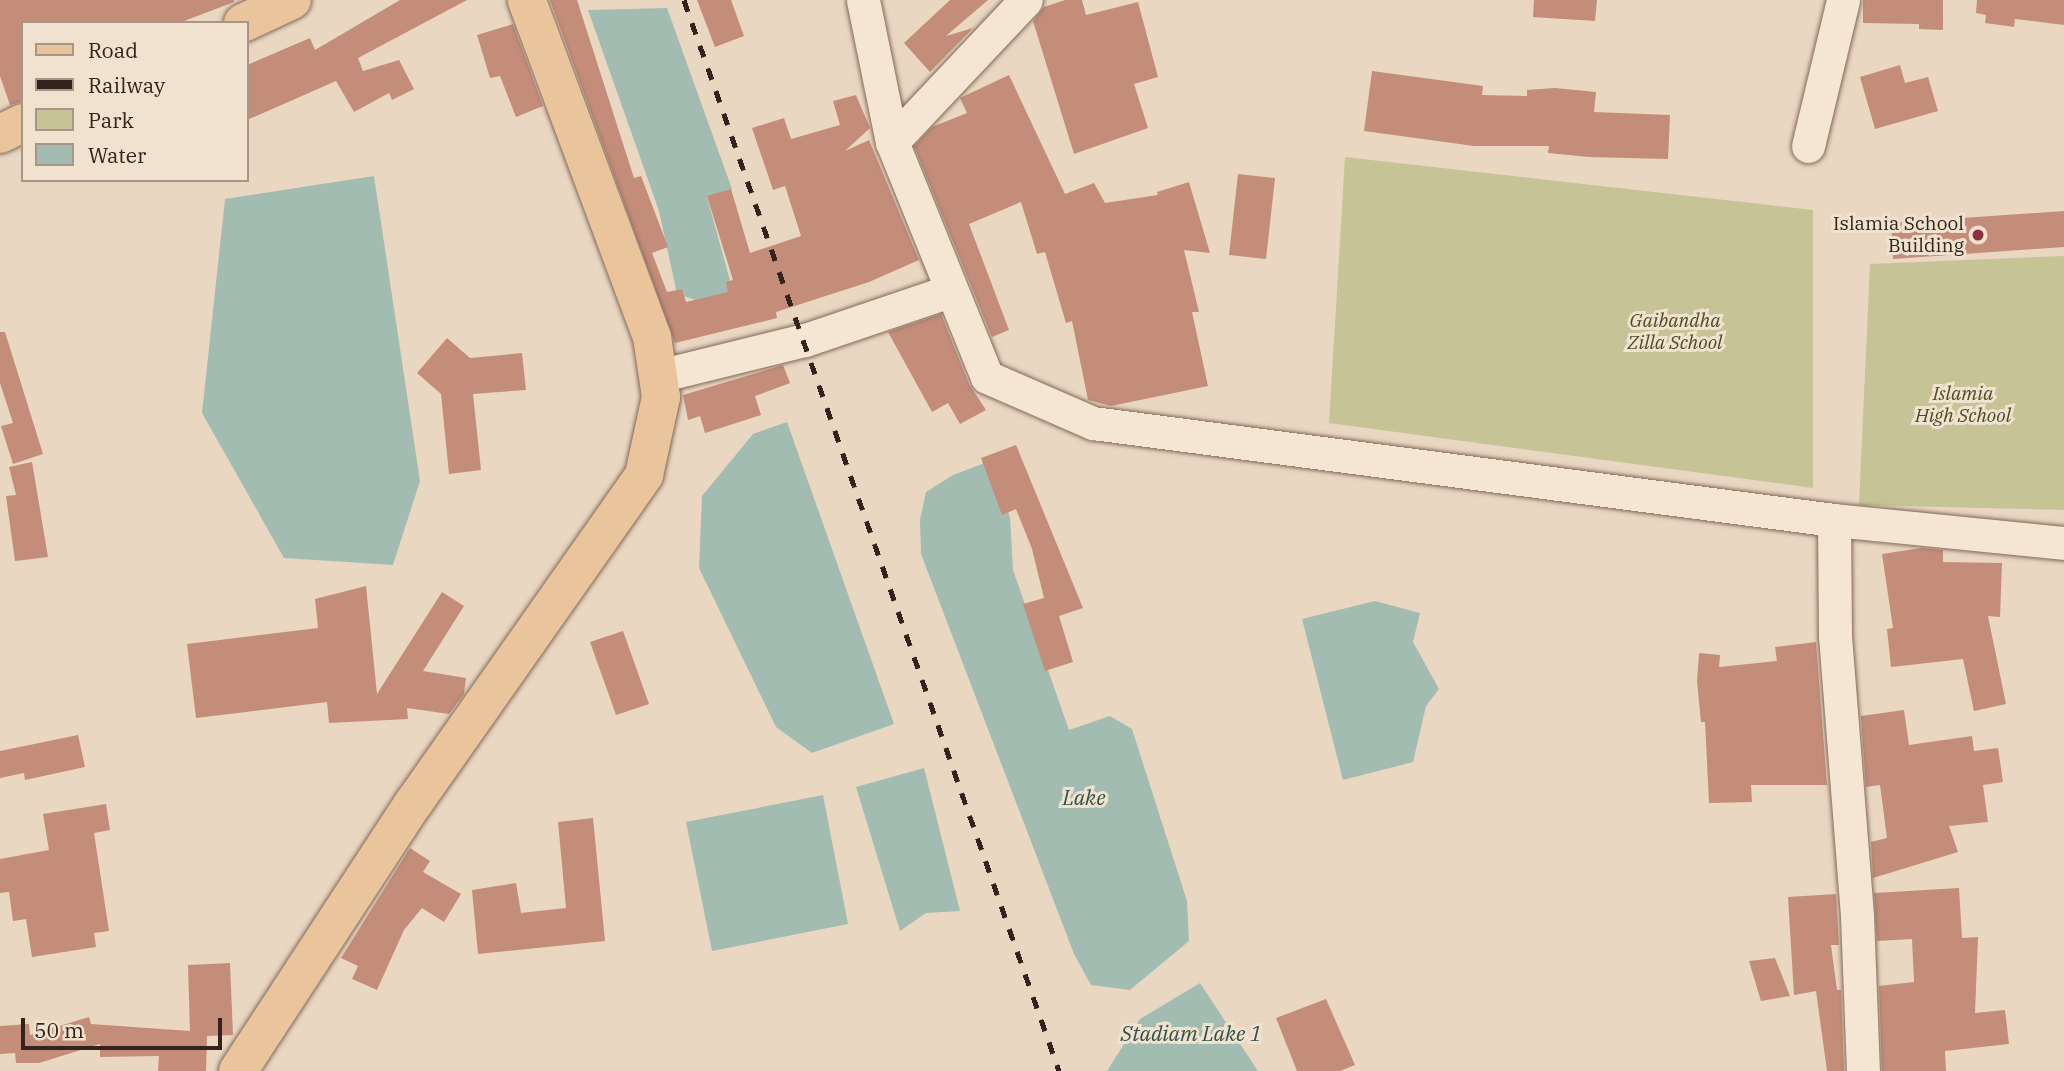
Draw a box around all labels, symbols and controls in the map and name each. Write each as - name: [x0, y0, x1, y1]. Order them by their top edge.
- legend: [21, 21, 248, 182]
- text: Road: [88, 36, 138, 64]
- text: Railway: [88, 71, 165, 99]
- text: Park: [88, 106, 134, 134]
- text: Water: [88, 141, 146, 169]
- place label: Islamia School Building: [1833, 213, 1964, 257]
- marker: Islamia School Building: [1970, 227, 1986, 243]
- park label: Gaibandha Zilla School: [1628, 310, 1722, 354]
- park label: Islamia High School: [1915, 383, 2011, 427]
- water label: Lake: [1062, 784, 1106, 810]
- scale bar: [24, 1004, 226, 1048]
- text: 50 m: [34, 1016, 84, 1044]
- water label: Stadiam Lake 1: [1121, 1020, 1261, 1046]

